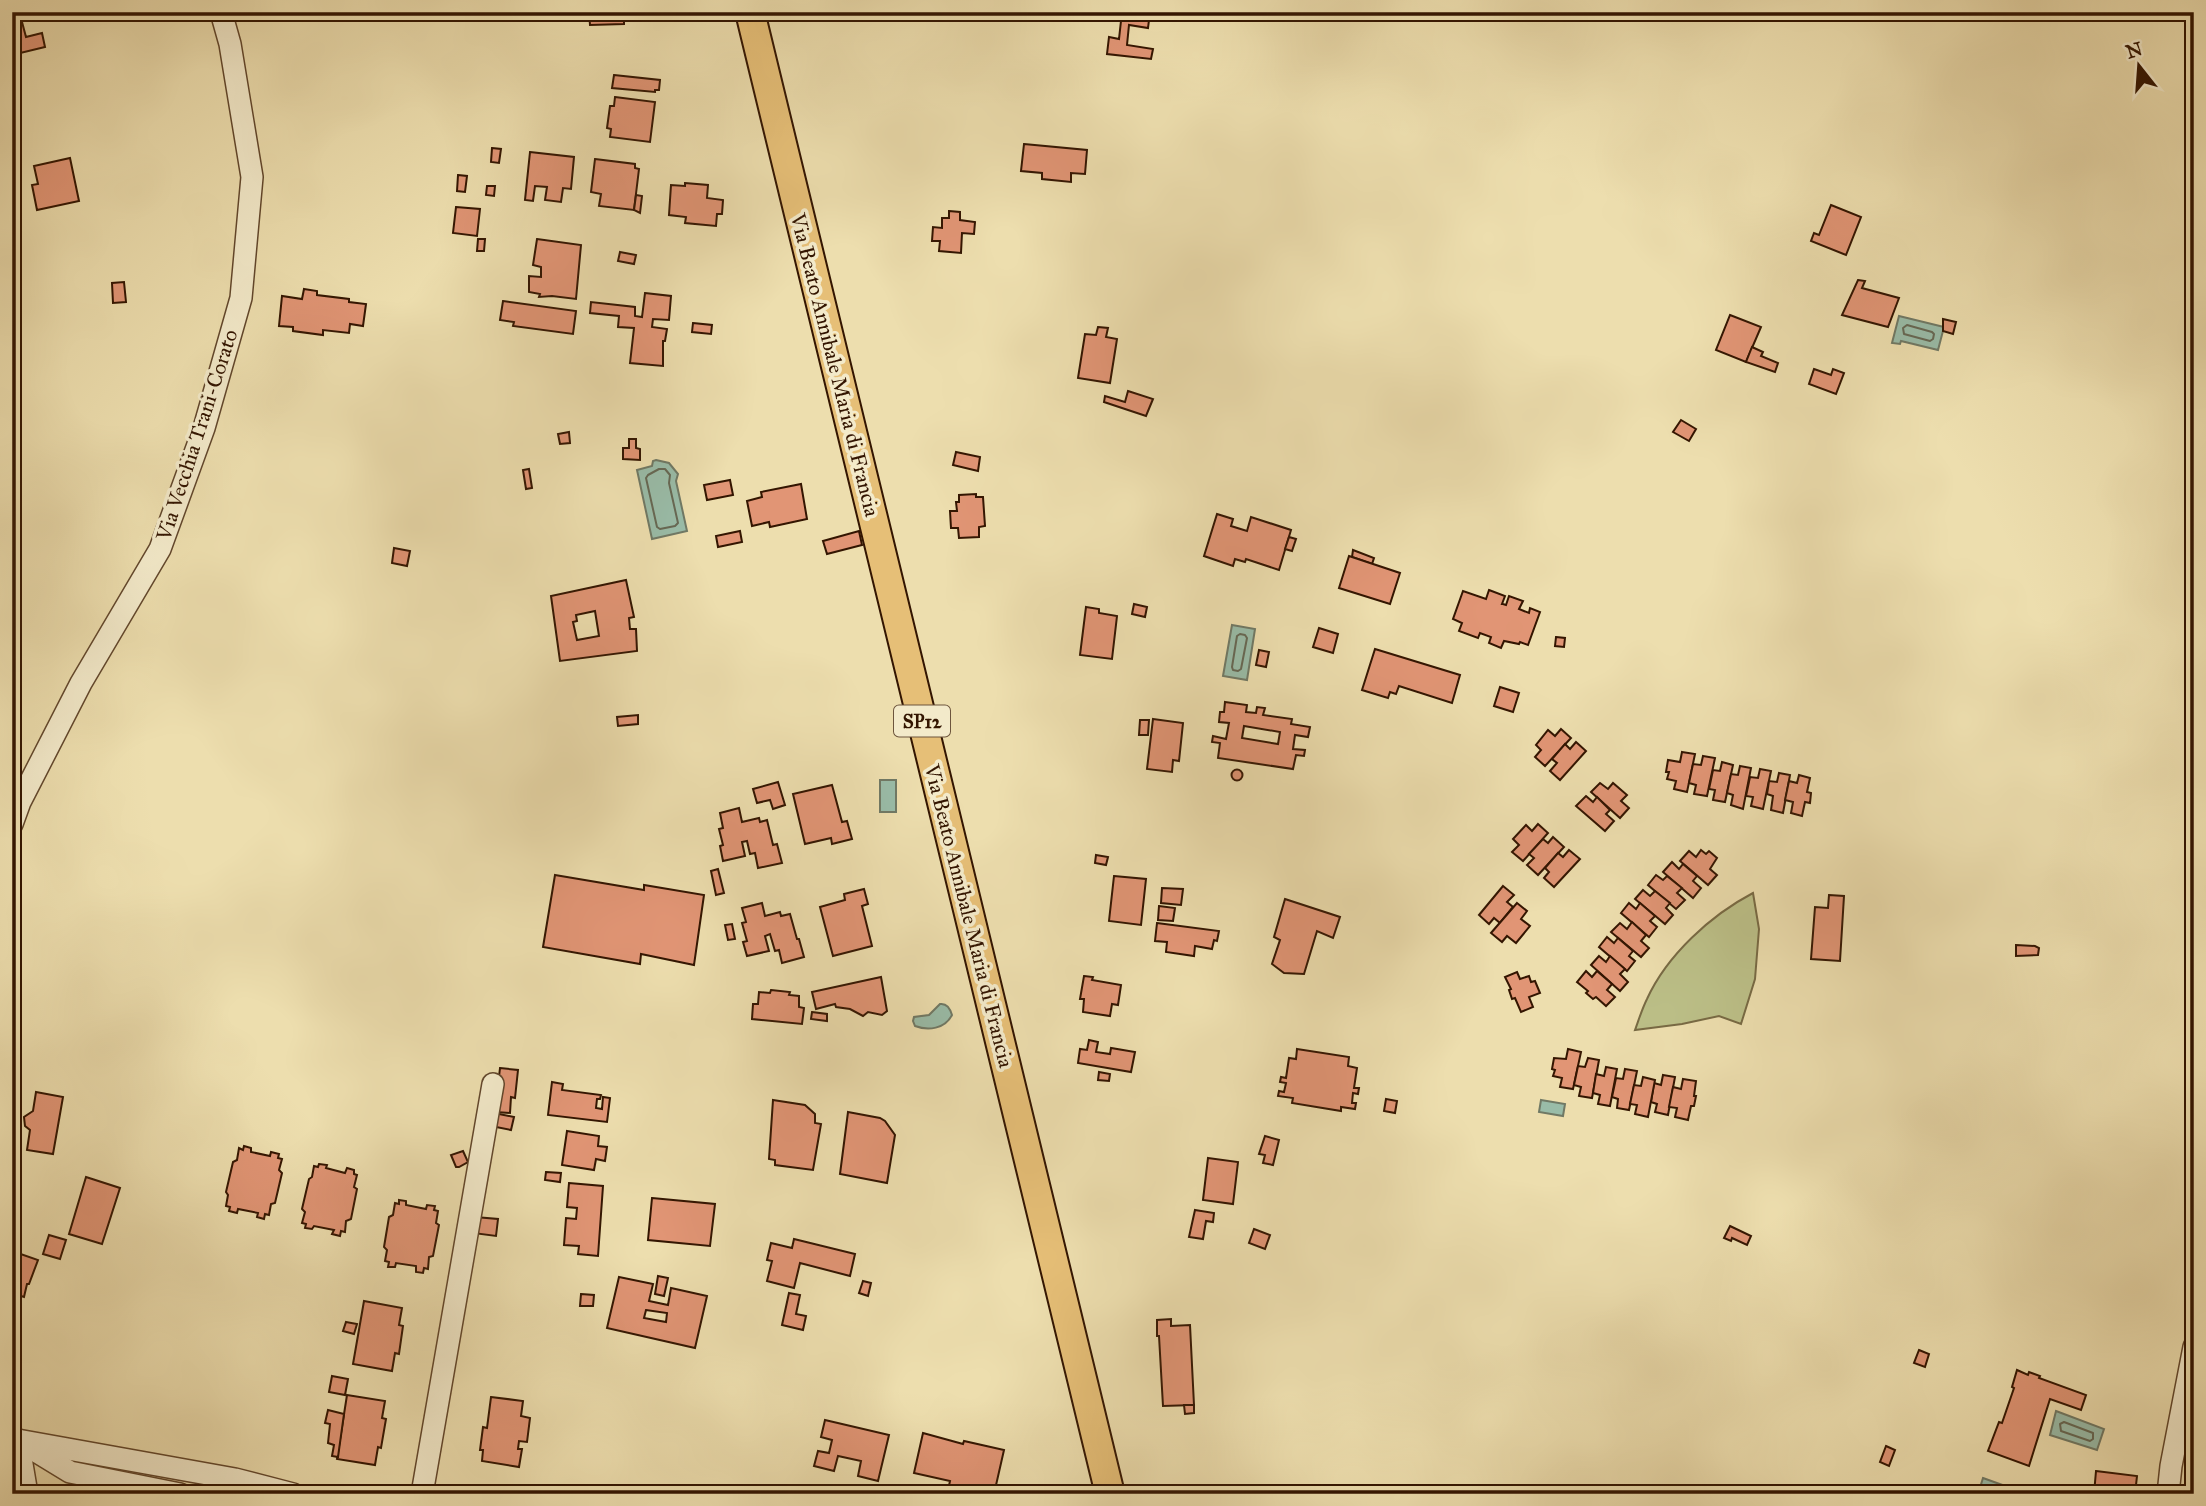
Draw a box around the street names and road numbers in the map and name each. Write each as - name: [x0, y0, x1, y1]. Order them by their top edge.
- street label: Via Beato Annibale Maria di Francia: [784, 210, 885, 519]
- street label: Via Vecchia Trani-Corato: [150, 326, 244, 545]
- road number: SP12: [894, 706, 950, 736]
- street label: Via Beato Annibale Maria di Francia: [918, 761, 1019, 1070]

